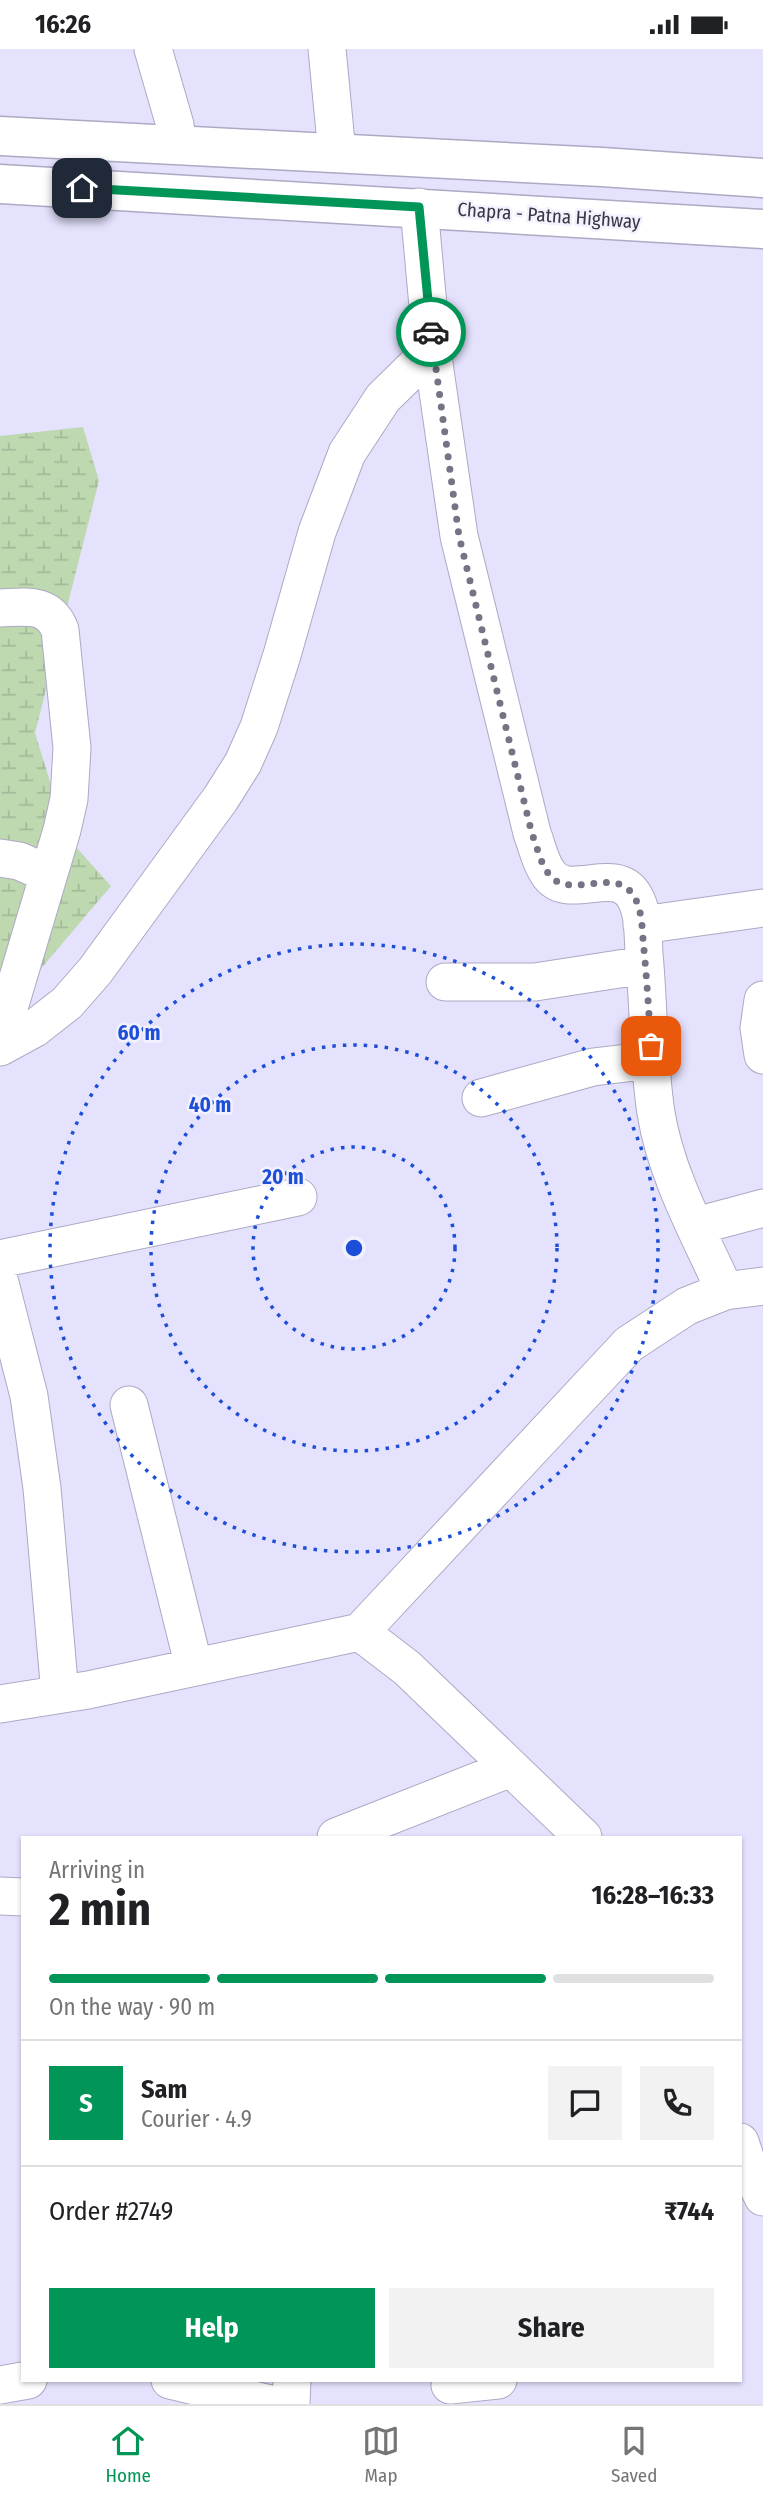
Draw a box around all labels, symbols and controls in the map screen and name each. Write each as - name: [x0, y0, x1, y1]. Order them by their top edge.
- text: 16:26: [35, 9, 91, 40]
- pin: [52, 158, 112, 218]
- icon: home: [63, 169, 101, 207]
- street label: Chapra - Patna Highway: [457, 198, 642, 233]
- courier: [396, 297, 466, 367]
- icon: car: [412, 313, 450, 351]
- pin: [621, 1016, 681, 1076]
- text: 60 m: [118, 1020, 160, 1046]
- icon: bag: [632, 1027, 670, 1065]
- text: 40 m: [189, 1092, 231, 1118]
- text: 20 m: [261, 1164, 304, 1190]
- centre of rings: [342, 1236, 366, 1260]
- text: Arriving in: [49, 1856, 145, 1884]
- text: 16:28–16:33: [592, 1880, 714, 1911]
- text: 2 min: [49, 1882, 151, 1937]
- text: On the way · 90 m: [49, 1993, 215, 2021]
- button: chat: [548, 2066, 622, 2140]
- button: phone: [640, 2066, 714, 2140]
- text: Sam: [141, 2074, 187, 2105]
- text: S: [79, 2088, 93, 2119]
- text: Courier · 4.9: [141, 2105, 252, 2133]
- text: Order #2749: [49, 2196, 173, 2227]
- text: ₹744: [664, 2196, 714, 2227]
- button: Help: [49, 2288, 375, 2368]
- button: Share: [389, 2288, 714, 2368]
- tab: Home: [106, 2422, 151, 2487]
- tab: Map: [362, 2422, 400, 2487]
- tab: Saved: [611, 2422, 657, 2487]

